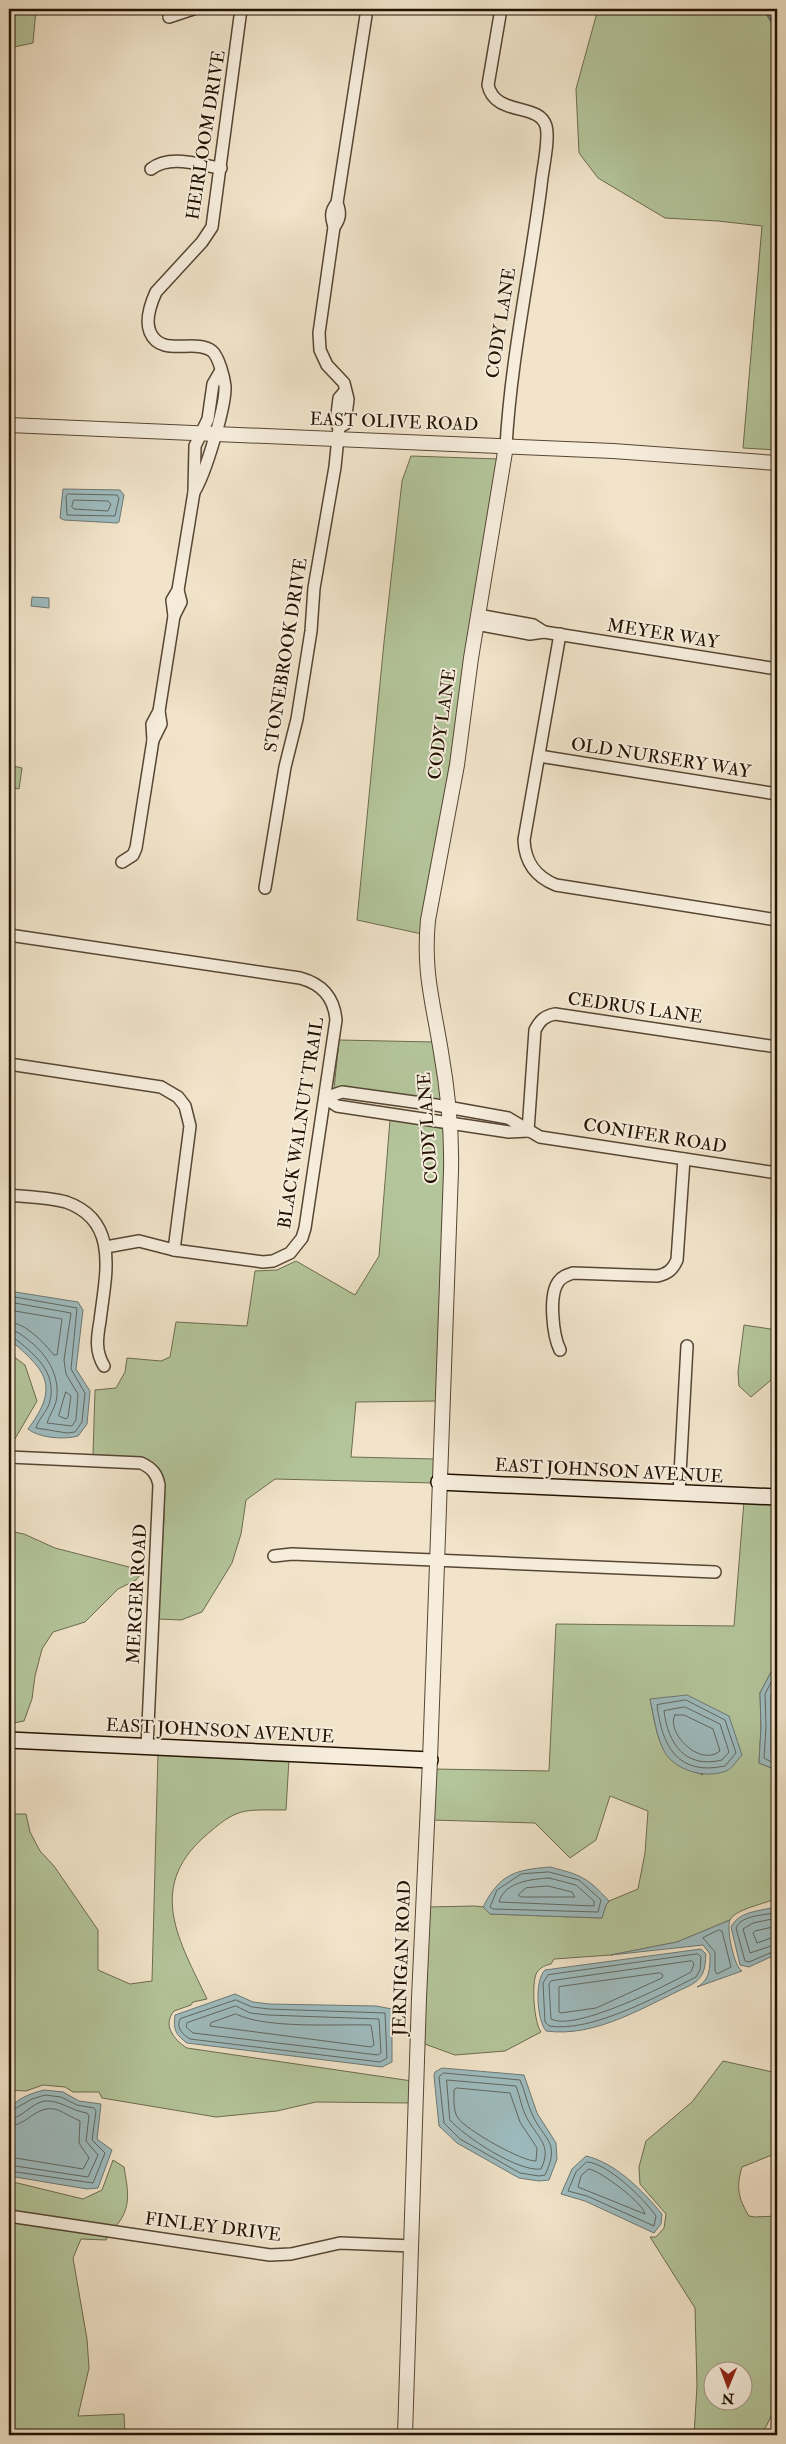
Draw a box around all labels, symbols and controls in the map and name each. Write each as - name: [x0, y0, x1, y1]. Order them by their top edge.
- street label: HEIRLOOM DRIVE: [181, 48, 231, 221]
- street label: CODY LANE: [481, 266, 521, 380]
- street label: EAST OLIVE ROAD: [309, 408, 479, 436]
- street label: STONEBROOK DRIVE: [259, 556, 313, 754]
- street label: MEYER WAY: [605, 614, 721, 654]
- street label: CODY LANE: [423, 667, 461, 781]
- street label: OLD NURSERY WAY: [569, 732, 753, 784]
- street label: CEDRUS LANE: [566, 987, 704, 1029]
- street label: BLACK WALNUT TRAIL: [273, 1016, 329, 1230]
- street label: CODY LANE: [413, 1071, 443, 1185]
- street label: CONIFER ROAD: [582, 1113, 728, 1159]
- street label: EAST JOHNSON AVENUE: [494, 1454, 724, 1488]
- street label: MERGER ROAD: [122, 1523, 152, 1665]
- street label: EAST JOHNSON AVENUE: [105, 1714, 335, 1748]
- street label: JERNIGAN ROAD: [388, 1880, 416, 2037]
- street label: FINLEY DRIVE: [144, 2207, 282, 2247]
- north arrow: [704, 2362, 754, 2412]
- text: N: [721, 2390, 735, 2407]

